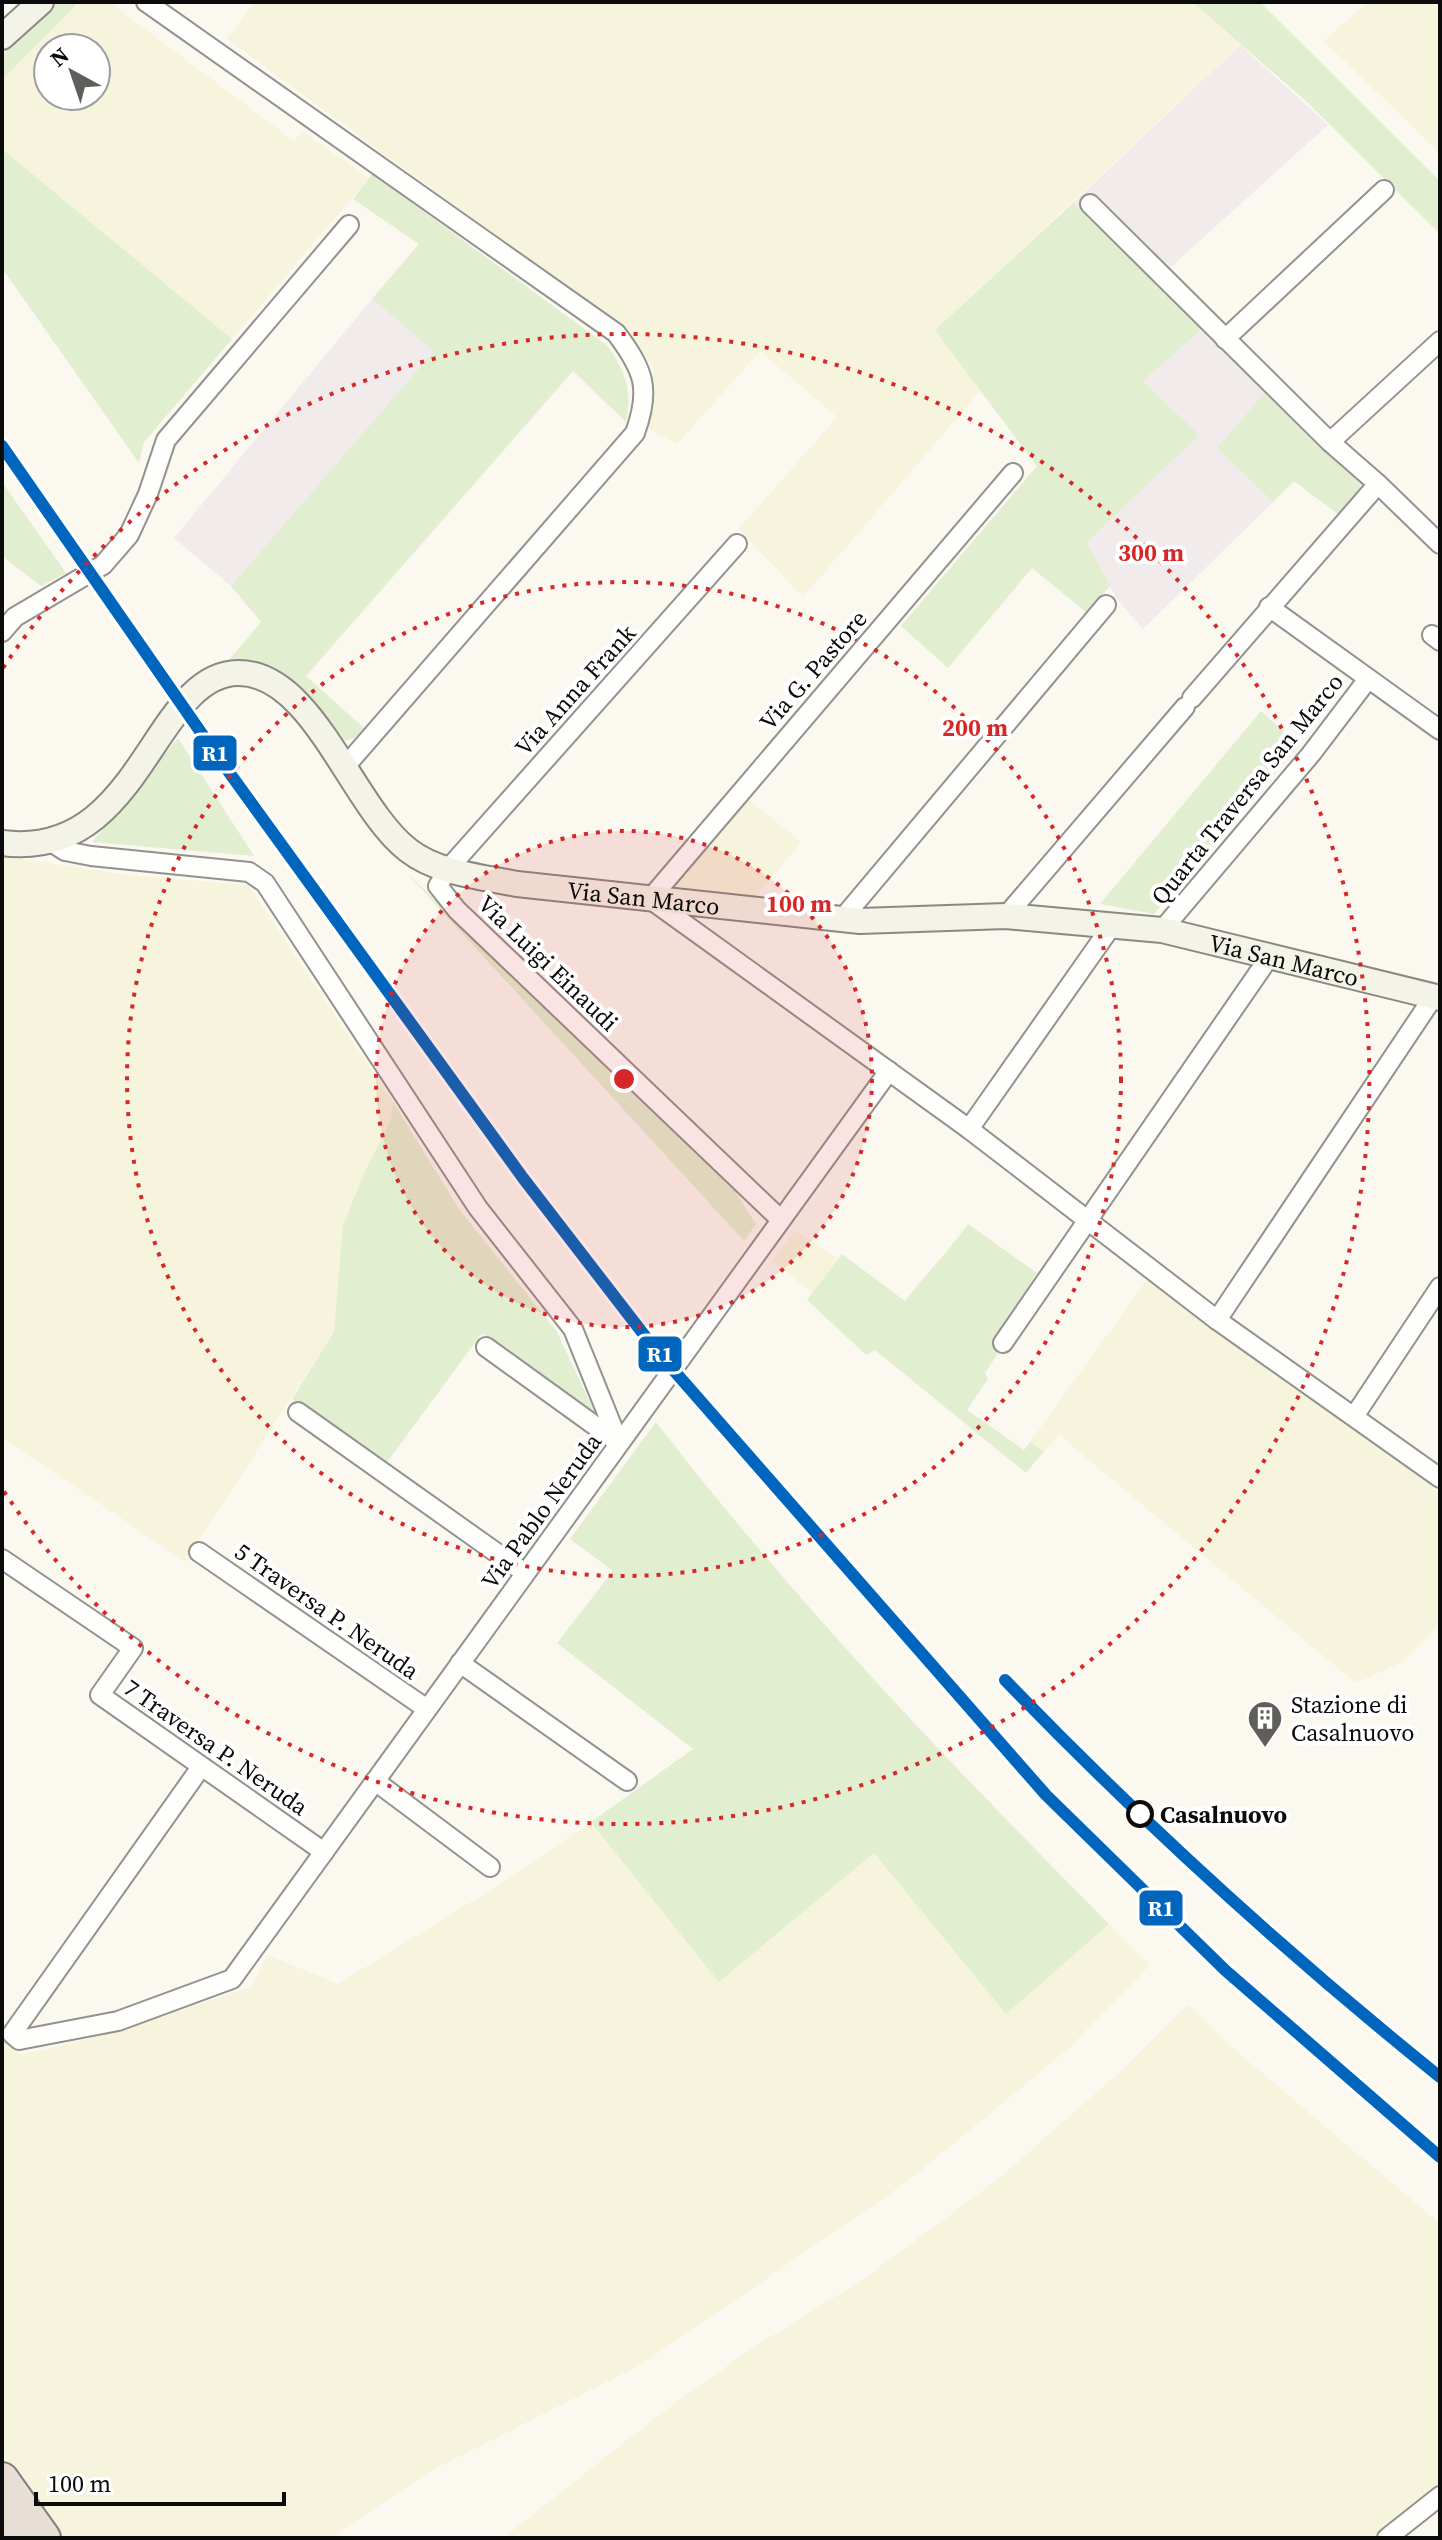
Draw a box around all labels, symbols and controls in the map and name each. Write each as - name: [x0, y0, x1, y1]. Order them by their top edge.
- north arrow: [32, 32, 112, 112]
- text: N: [43, 40, 75, 73]
- text: 300 m: [1118, 536, 1184, 569]
- street label: Via G. Pastore: [752, 603, 874, 737]
- street label: Via Anna Frank: [507, 617, 643, 763]
- street label: Quarta Traversa San Marco: [1143, 666, 1351, 912]
- text: 200 m: [942, 711, 1008, 744]
- line badge: R1: [192, 734, 238, 772]
- text: R1: [202, 738, 228, 768]
- street label: Via San Marco: [566, 873, 721, 922]
- street label: Via Luigi Einaudi: [471, 887, 625, 1039]
- text: 100 m: [766, 887, 832, 920]
- street label: Via San Marco: [1206, 926, 1362, 994]
- centre of rings: [610, 1065, 638, 1093]
- line badge: R1: [637, 1335, 683, 1373]
- text: R1: [647, 1339, 673, 1369]
- street label: Via Pablo Neruda: [473, 1426, 609, 1596]
- street label: 5 Traversa P. Neruda: [228, 1535, 426, 1688]
- street label: 7 Traversa P. Neruda: [117, 1671, 315, 1824]
- place label: Stazione di Casalnuovo: [1291, 1688, 1414, 1749]
- building icon: Stazione di Casalnuovo: [1246, 1699, 1284, 1749]
- place label: Casalnuovo: [1160, 1798, 1287, 1831]
- marker: Casalnuovo: [1127, 1801, 1153, 1827]
- line badge: R1: [1138, 1889, 1184, 1927]
- text: R1: [1148, 1893, 1174, 1923]
- scale bar: [36, 2456, 284, 2506]
- text: 100 m: [48, 2467, 111, 2500]

